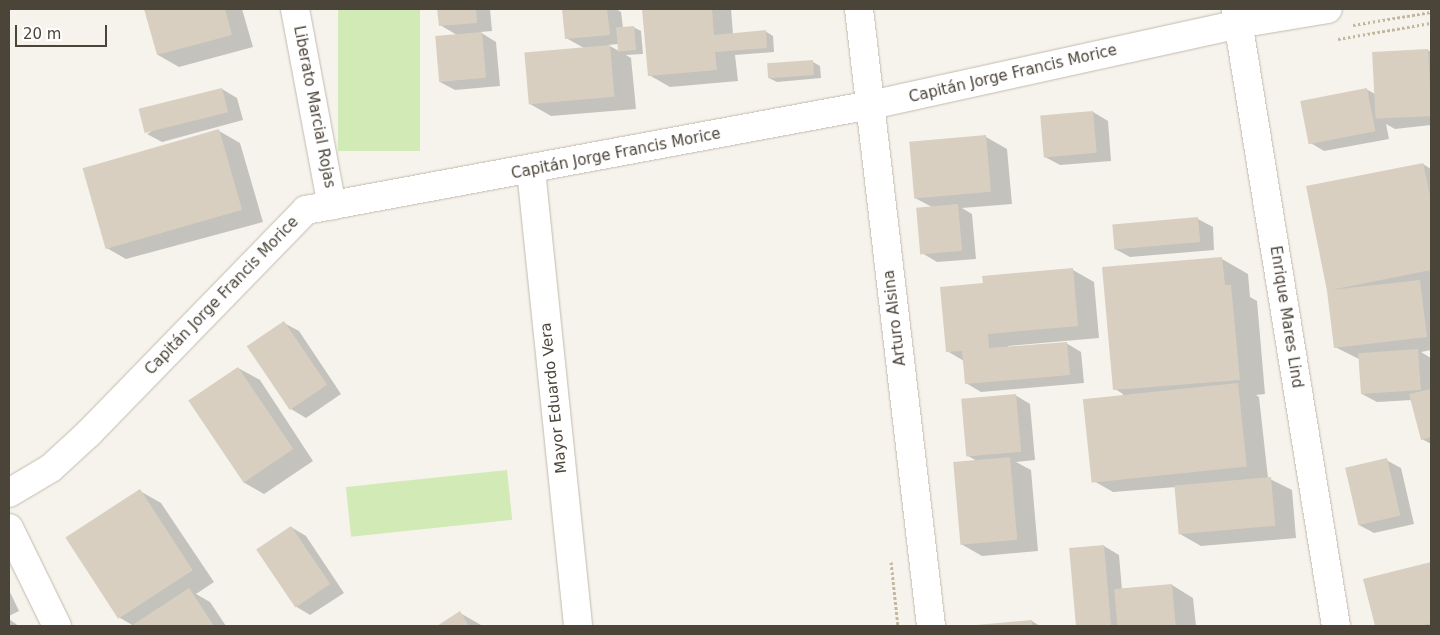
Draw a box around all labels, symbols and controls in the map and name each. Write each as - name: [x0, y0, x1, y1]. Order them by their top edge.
- scale bar: [18, 15, 110, 47]
- street label: Liberato Marcial Rojas: [289, 24, 339, 190]
- text: 20 m: [23, 25, 61, 43]
- street label: Capitán Jorge Francis Morice: [907, 41, 1119, 107]
- street label: Capitán Jorge Francis Morice: [510, 125, 722, 183]
- street label: Capitán Jorge Francis Morice: [142, 213, 302, 379]
- street label: Enrique Mares Lind: [1266, 245, 1306, 389]
- street label: Arturo Alsina: [880, 269, 910, 367]
- street label: Mayor Eduardo Vera: [537, 322, 571, 474]

